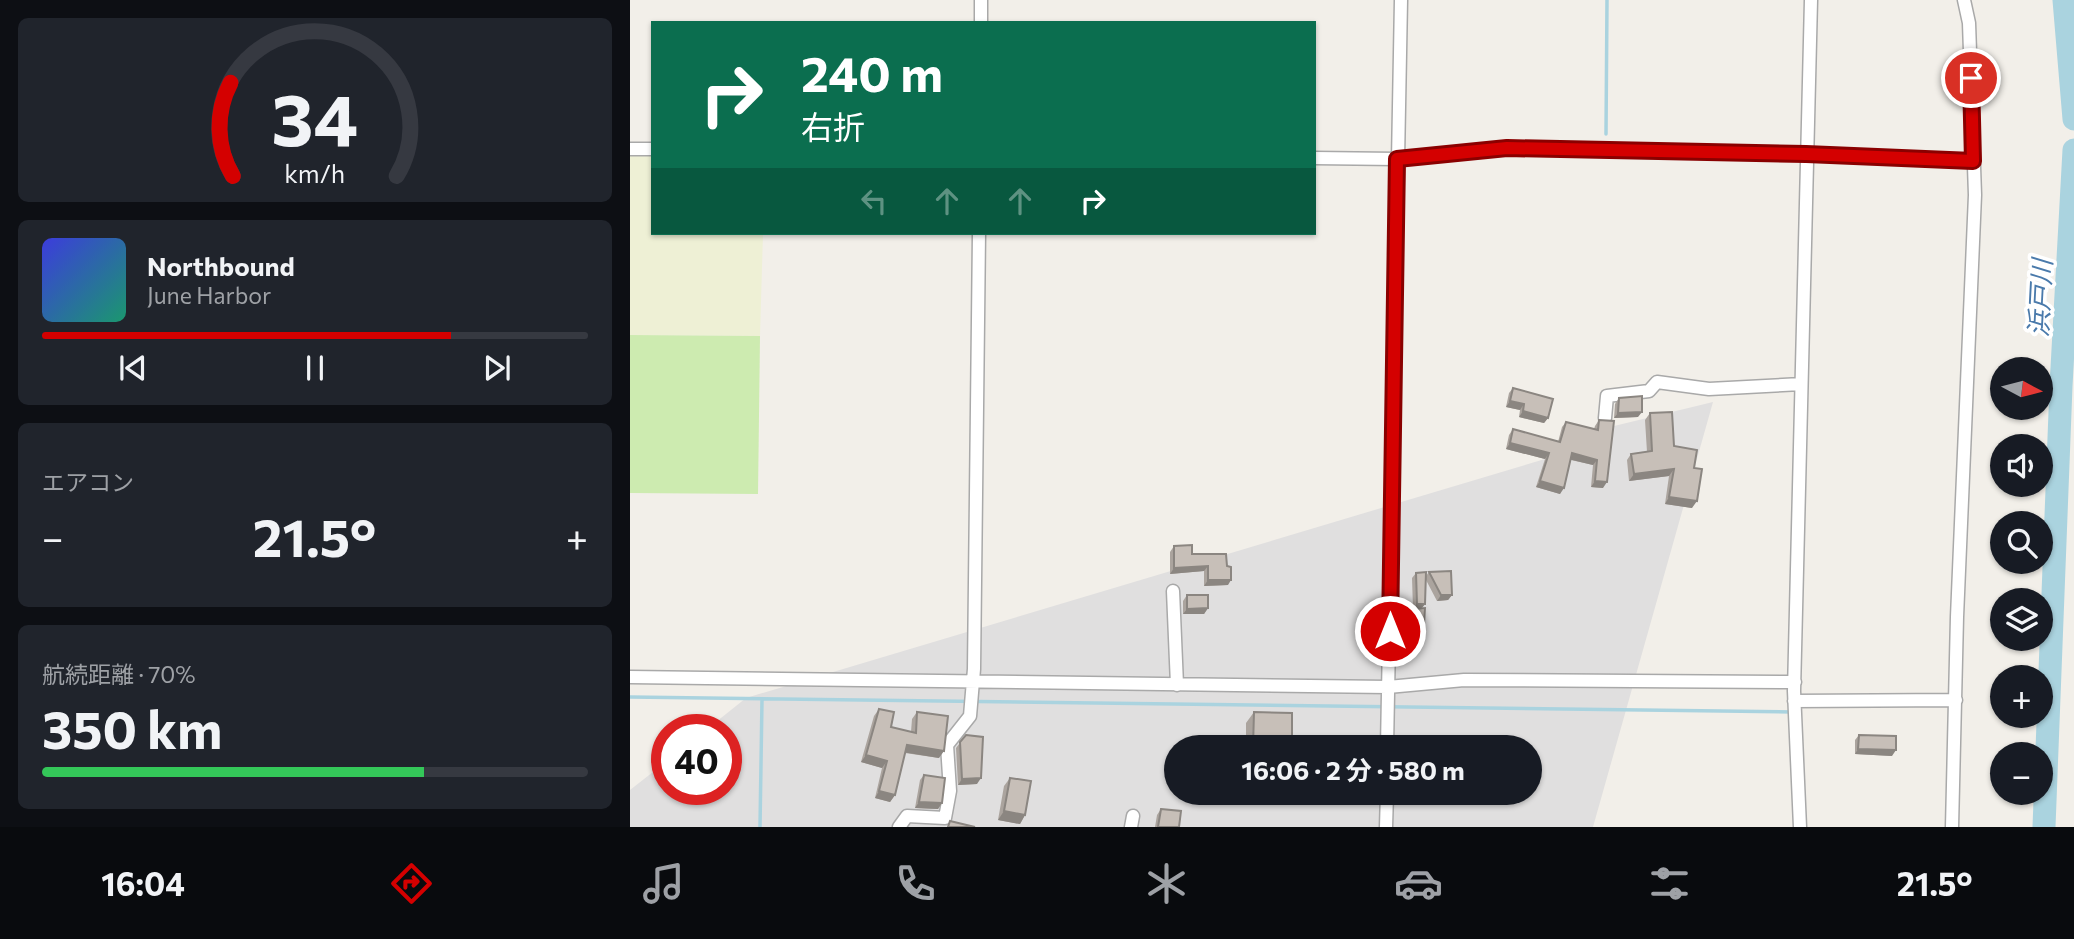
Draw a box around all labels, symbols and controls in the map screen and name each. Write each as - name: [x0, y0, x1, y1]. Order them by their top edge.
- text: 240 m: [801, 42, 943, 102]
- pin: [1941, 48, 2001, 108]
- icon: right: [686, 49, 777, 140]
- icon: arrive: [1952, 59, 1990, 97]
- text: 34: [271, 73, 359, 162]
- text: 右折: [801, 106, 865, 146]
- text: km/h: [285, 158, 345, 188]
- icon: left: [855, 182, 893, 220]
- icon: ahead: [928, 182, 966, 220]
- icon: ahead: [1001, 182, 1039, 220]
- icon: right: [1074, 182, 1112, 220]
- text: Northbound: [147, 250, 295, 281]
- water label: 浜戸川: [2021, 255, 2057, 338]
- text: June Harbor: [147, 281, 271, 309]
- icon: previous: [114, 349, 152, 387]
- icon: pause: [296, 349, 334, 387]
- icon: next: [478, 349, 516, 387]
- north arrow: [1990, 357, 2053, 420]
- map controls: [1990, 357, 2053, 805]
- button: sound: [1990, 434, 2053, 497]
- text: エアコン: [42, 468, 134, 496]
- text: 21.5°: [253, 504, 376, 568]
- button: search: [1990, 511, 2053, 574]
- text: −: [42, 513, 64, 560]
- text: +: [566, 513, 588, 560]
- button: layers: [1990, 588, 2053, 651]
- position arrow: [1353, 594, 1427, 668]
- text: 航続距離 · 70%: [42, 660, 196, 688]
- button: +: [1990, 665, 2053, 728]
- text: 350 km: [42, 696, 222, 760]
- speed limit sign: 40: [651, 714, 742, 805]
- button: −: [1990, 742, 2053, 805]
- text: 16:06 · 2 分 · 580 m: [1241, 754, 1465, 785]
- icon: directions: [387, 859, 436, 908]
- icon: music: [639, 859, 688, 908]
- icon: phone: [891, 859, 940, 908]
- icon: climate: [1142, 859, 1191, 908]
- icon: car: [1394, 859, 1443, 908]
- icon: filters: [1645, 859, 1694, 908]
- text: 16:04: [101, 863, 185, 903]
- text: 21.5°: [1897, 863, 1973, 903]

